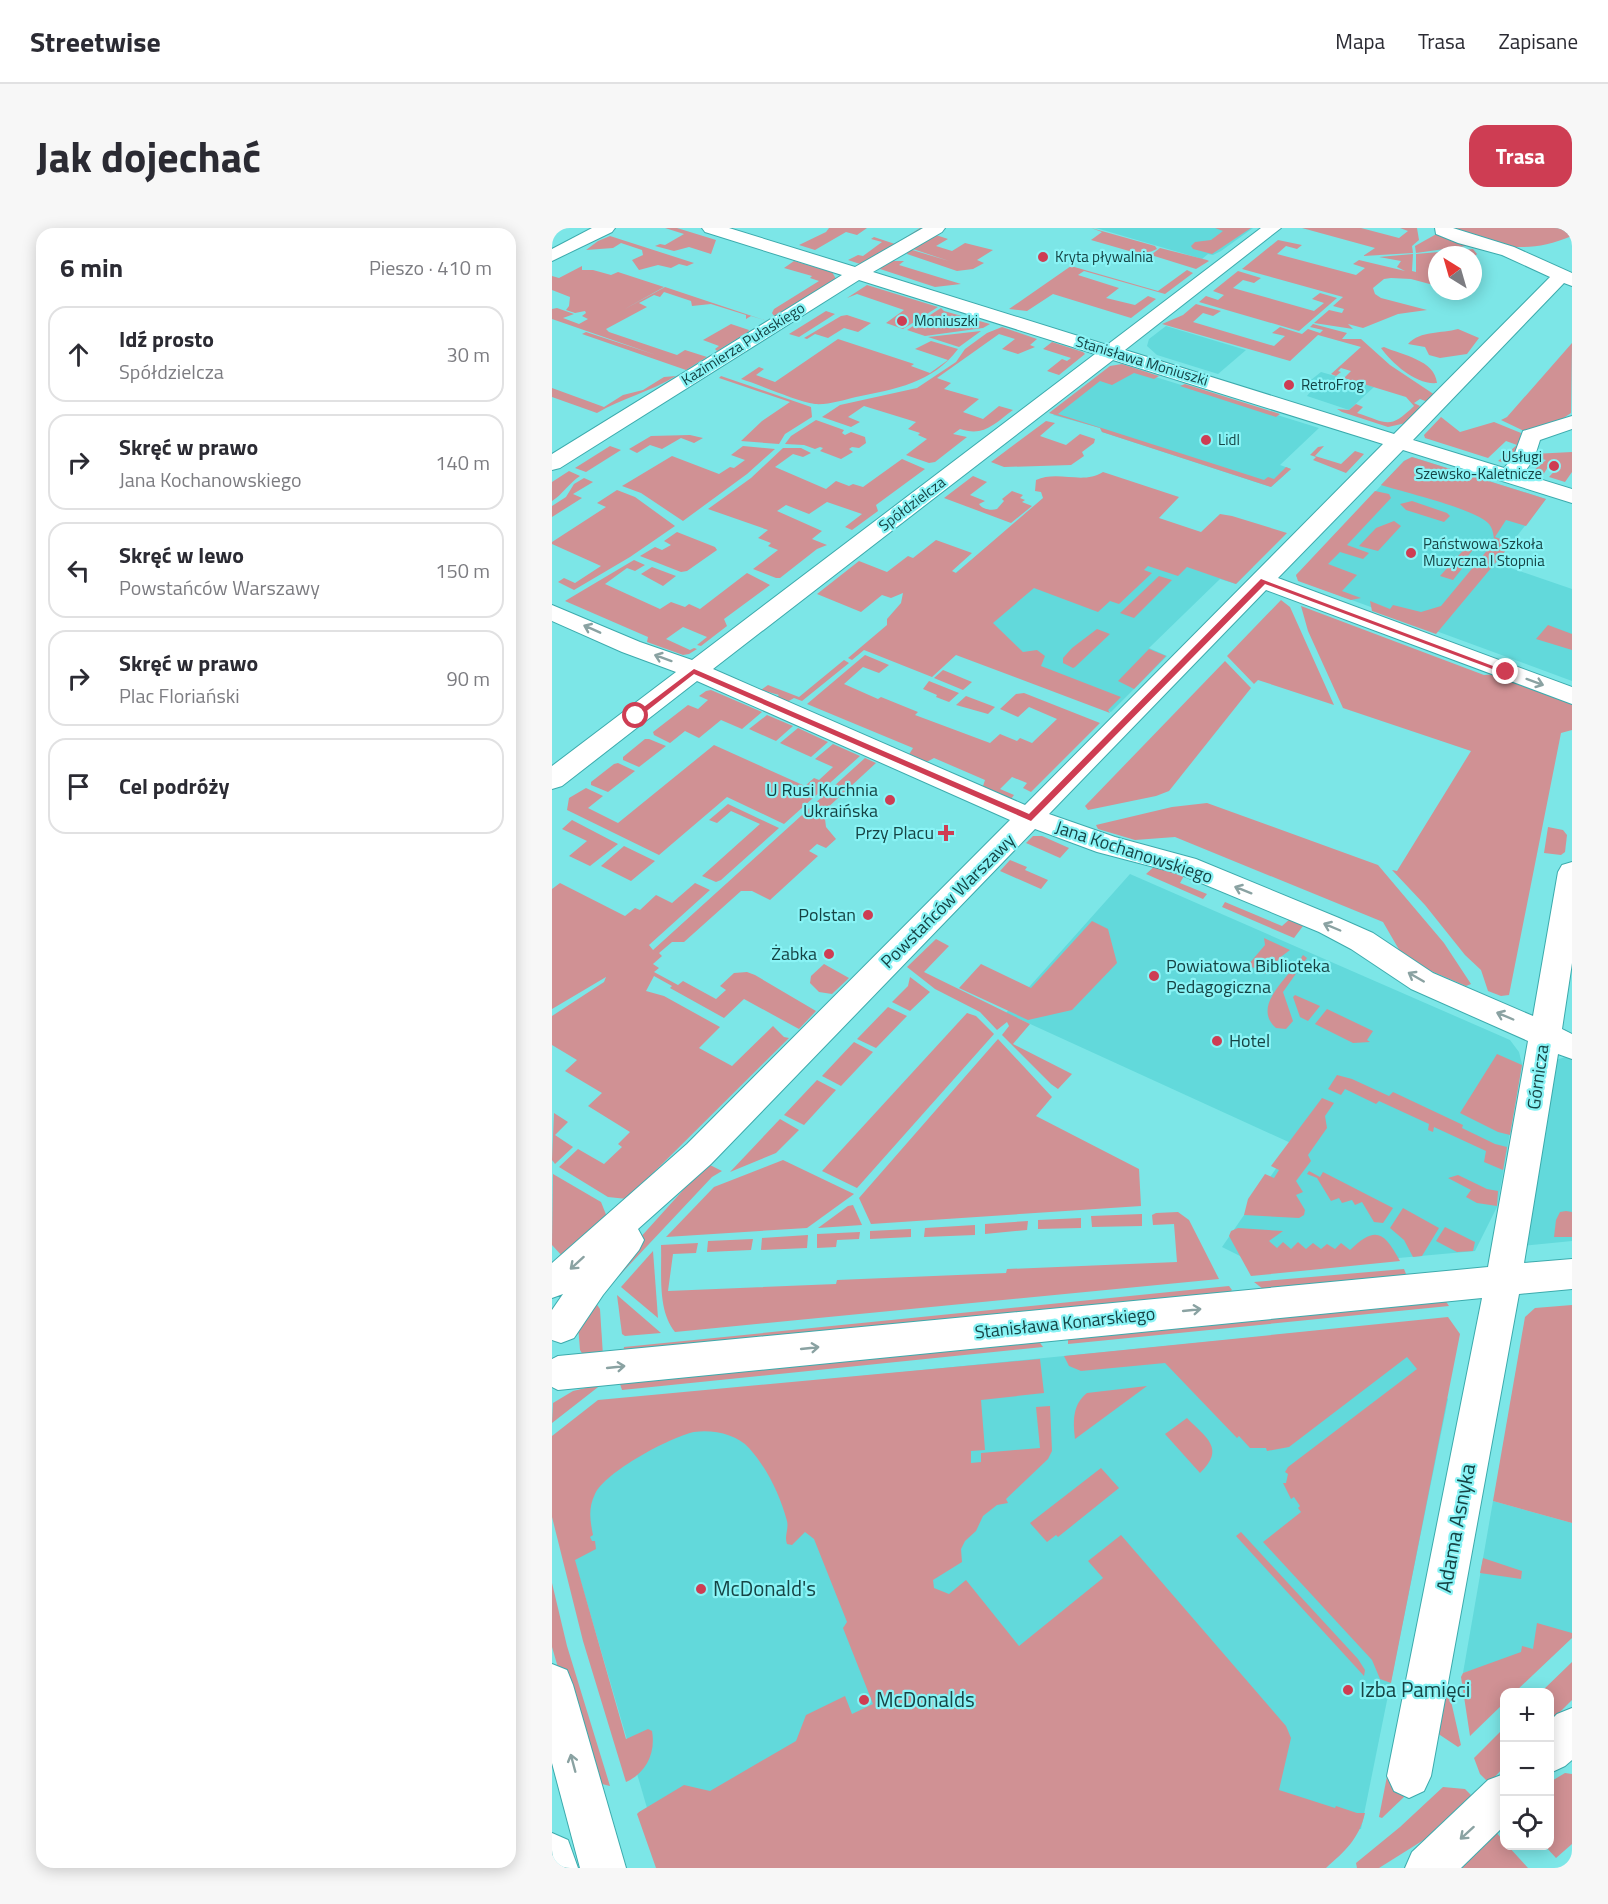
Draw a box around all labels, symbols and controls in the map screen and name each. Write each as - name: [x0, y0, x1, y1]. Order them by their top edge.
- text: Streetwise: [30, 20, 161, 63]
- text: Mapa: [1335, 25, 1385, 57]
- text: Trasa: [1418, 25, 1465, 57]
- text: Zapisane: [1498, 25, 1578, 57]
- text: Jak dojechać: [36, 124, 261, 188]
- button: Trasa: [1469, 125, 1572, 187]
- place label: Kryta pływalnia: [1055, 245, 1153, 268]
- north arrow: [1428, 246, 1482, 300]
- text: 6 min: [60, 248, 123, 287]
- marker: Kryta pływalnia: [1036, 250, 1050, 264]
- text: Pieszo · 410 m: [369, 252, 492, 283]
- street label: Kazimierza Pułaskiego: [676, 296, 809, 391]
- place label: Moniuszki: [914, 309, 978, 332]
- marker: Moniuszki: [895, 314, 909, 328]
- text: Idź prosto: [119, 322, 214, 356]
- street label: Stanisława Moniuszki: [1073, 329, 1211, 392]
- icon: ahead: [62, 338, 95, 371]
- text: 30 m: [446, 339, 490, 370]
- text: Spółdzielcza: [119, 356, 224, 387]
- place label: RetroFrog: [1301, 373, 1364, 396]
- marker: RetroFrog: [1282, 378, 1296, 392]
- place label: Lidl: [1218, 428, 1240, 451]
- text: Skręć w prawo: [119, 430, 258, 464]
- marker: Lidl: [1199, 433, 1213, 447]
- place label: Usługi Szewsko-Kaletnicze: [1415, 445, 1542, 485]
- icon: right: [62, 446, 95, 479]
- text: 140 m: [435, 447, 490, 478]
- marker: Usługi Szewsko-Kaletnicze: [1547, 459, 1561, 473]
- text: Jana Kochanowskiego: [119, 464, 302, 495]
- street label: Spółdzielcza: [873, 470, 950, 536]
- place label: Państwowa Szkoła Muzyczna I Stopnia: [1423, 532, 1545, 572]
- text: Skręć w lewo: [119, 538, 244, 572]
- marker: Państwowa Szkoła Muzyczna I Stopnia: [1404, 546, 1418, 560]
- icon: left: [62, 554, 95, 587]
- text: 150 m: [435, 555, 490, 586]
- text: Powstańców Warszawy: [119, 572, 320, 603]
- one-way arrow: [584, 623, 602, 635]
- text: Skręć w prawo: [119, 646, 258, 680]
- one-way arrow: [654, 652, 673, 663]
- route end: [1492, 658, 1518, 684]
- icon: right: [62, 662, 95, 695]
- text: 90 m: [446, 663, 490, 694]
- one-way arrow: [1525, 678, 1543, 689]
- text: Plac Floriański: [119, 680, 240, 711]
- route start: [622, 702, 648, 728]
- text: Cel podróży: [119, 769, 229, 803]
- icon: arrive: [62, 770, 95, 803]
- place label: U Rusi Kuchnia Ukraińska: [766, 776, 878, 824]
- marker: U Rusi Kuchnia Ukraińska: [883, 793, 897, 807]
- street label: Jana Kochanowskiego: [1052, 813, 1216, 890]
- place label: Przy Placu: [855, 819, 934, 846]
- marker: Przy Placu: [939, 826, 953, 840]
- street label: Powstańców Warszawy: [874, 827, 1021, 974]
- one-way arrow: [1235, 884, 1253, 895]
- place label: Polstan: [798, 901, 856, 928]
- marker: Polstan: [861, 908, 875, 922]
- one-way arrow: [1324, 920, 1342, 932]
- place label: Żabka: [771, 940, 817, 967]
- marker: Żabka: [822, 947, 836, 961]
- place label: Powiatowa Biblioteka Pedagogiczna: [1166, 952, 1330, 1000]
- marker: Powiatowa Biblioteka Pedagogiczna: [1147, 969, 1161, 983]
- one-way arrow: [1408, 970, 1425, 982]
- one-way arrow: [1496, 1010, 1515, 1021]
- place label: Hotel: [1229, 1027, 1270, 1054]
- marker: Hotel: [1210, 1034, 1224, 1048]
- street label: Górnicza: [1520, 1043, 1555, 1111]
- one-way arrow: [570, 1256, 585, 1270]
- street label: Stanisława Konarskiego: [973, 1300, 1157, 1345]
- one-way arrow: [1182, 1304, 1202, 1315]
- one-way arrow: [800, 1342, 820, 1353]
- one-way arrow: [606, 1362, 625, 1373]
- street label: Adama Asnyka: [1427, 1460, 1483, 1595]
- place label: McDonald's: [713, 1572, 816, 1604]
- marker: McDonald's: [694, 1582, 708, 1596]
- place label: Izba Pamięci: [1360, 1673, 1470, 1705]
- place label: McDonalds: [876, 1683, 975, 1715]
- marker: Izba Pamięci: [1341, 1683, 1355, 1697]
- map controls: [1500, 1688, 1554, 1850]
- button: +: [1500, 1688, 1554, 1742]
- marker: McDonalds: [857, 1693, 871, 1707]
- button: −: [1500, 1742, 1554, 1796]
- one-way arrow: [567, 1754, 578, 1773]
- button: locate: [1500, 1796, 1554, 1850]
- one-way arrow: [1460, 1826, 1475, 1840]

